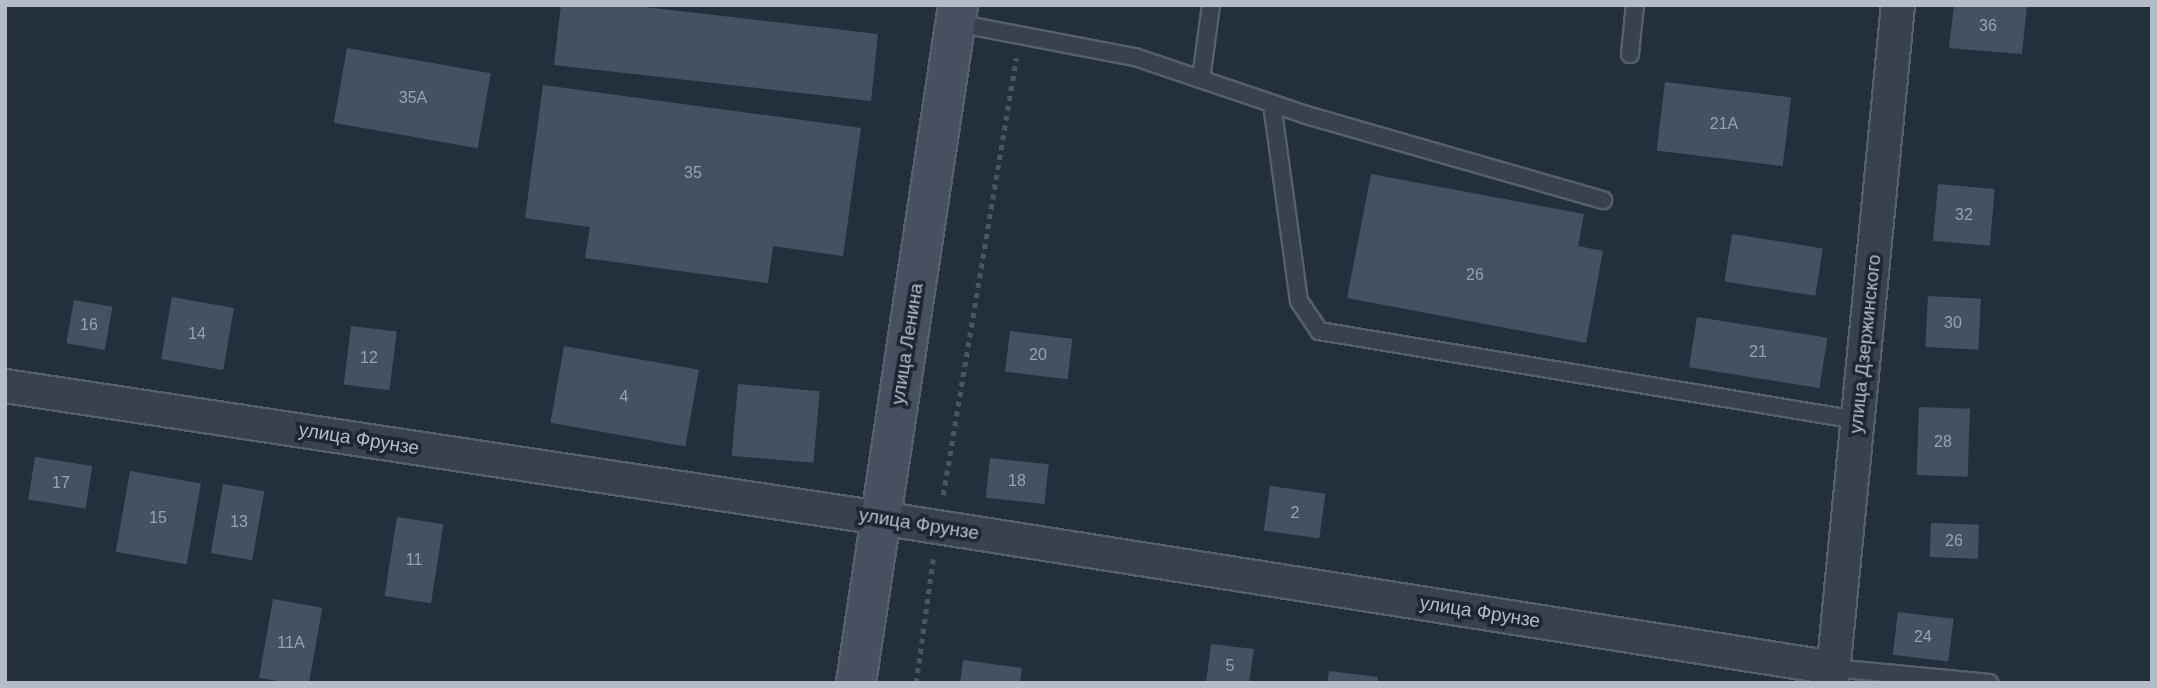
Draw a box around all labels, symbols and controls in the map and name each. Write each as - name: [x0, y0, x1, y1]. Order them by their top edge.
- house number: 36: [1979, 16, 1997, 36]
- house number: 35А: [399, 88, 427, 108]
- house number: 21А: [1710, 114, 1738, 134]
- house number: 35: [684, 163, 702, 183]
- house number: 32: [1955, 205, 1973, 225]
- street label: улица Дзержинского: [1844, 253, 1886, 435]
- house number: 26: [1466, 265, 1484, 285]
- street label: улица Ленина: [886, 282, 928, 406]
- house number: 30: [1944, 313, 1962, 333]
- house number: 16: [80, 315, 98, 335]
- house number: 14: [188, 324, 206, 344]
- house number: 21: [1749, 342, 1767, 362]
- house number: 20: [1029, 345, 1047, 365]
- house number: 12: [360, 348, 378, 368]
- house number: 4: [620, 387, 628, 407]
- street label: улица Фрунзе: [297, 418, 421, 460]
- house number: 28: [1934, 432, 1952, 452]
- house number: 18: [1008, 471, 1026, 491]
- house number: 17: [52, 473, 70, 493]
- street label: улица Фрунзе: [857, 503, 981, 545]
- house number: 2: [1291, 503, 1299, 523]
- house number: 15: [149, 508, 167, 528]
- house number: 13: [230, 512, 248, 532]
- house number: 26: [1945, 531, 1963, 551]
- house number: 11: [406, 550, 422, 570]
- street label: улица Фрунзе: [1418, 591, 1542, 633]
- house number: 24: [1914, 627, 1932, 647]
- house number: 11А: [277, 633, 305, 653]
- house number: 5: [1226, 656, 1234, 676]

